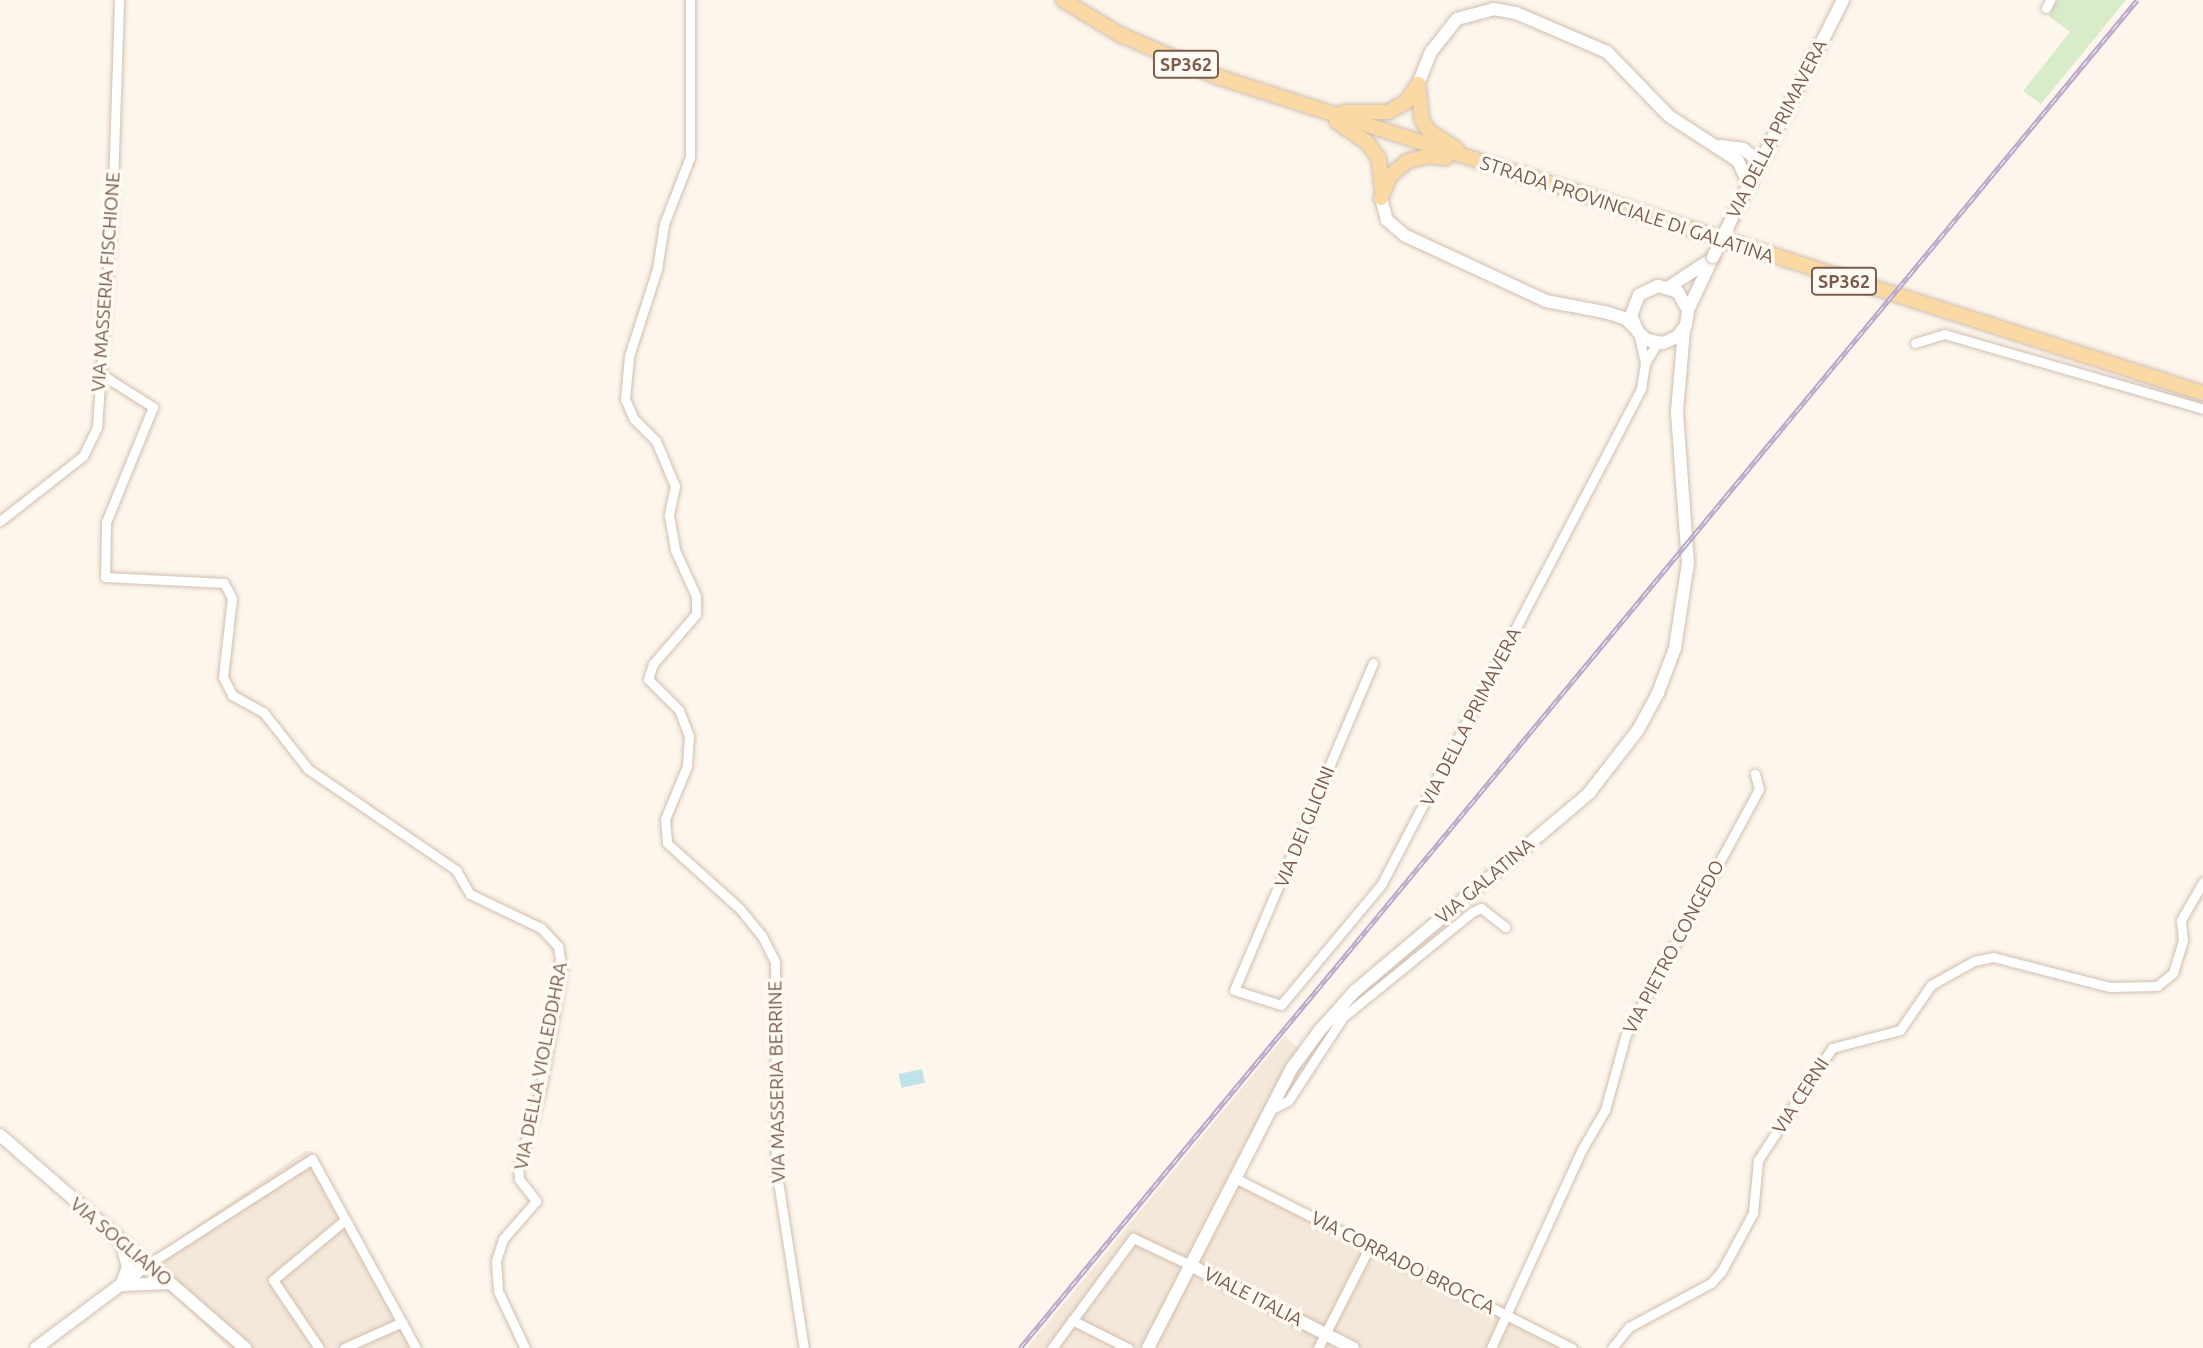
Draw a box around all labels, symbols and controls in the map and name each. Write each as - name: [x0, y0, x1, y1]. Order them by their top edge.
- street label: VIA DELLA PRIMAVERA: [1722, 36, 1832, 222]
- road number: SP362: [1153, 50, 1219, 78]
- street label: STRADA PROVINCIALE DI GALATINA: [1477, 152, 1777, 268]
- street label: VIA MASSERIA FISCHIONE: [87, 171, 125, 393]
- road number: SP362: [1811, 267, 1877, 296]
- street label: VIA DELLA PRIMAVERA: [1416, 624, 1526, 810]
- street label: VIA DEI GLICINI: [1270, 763, 1340, 891]
- street label: VIA GALATINA: [1431, 833, 1539, 929]
- street label: VIA PIETRO CONGEDO: [1619, 856, 1729, 1038]
- street label: VIA DELLA VIOLEDDHRA: [510, 960, 572, 1172]
- street label: VIA MASSERIA BERRINE: [764, 981, 790, 1183]
- street label: VIA CERNI: [1768, 1054, 1834, 1138]
- street label: VIA SOGLIANO: [65, 1193, 177, 1291]
- street label: VIA CORRADO BROCCA: [1307, 1207, 1499, 1319]
- street label: VIALE ITALIA: [1200, 1262, 1306, 1332]

